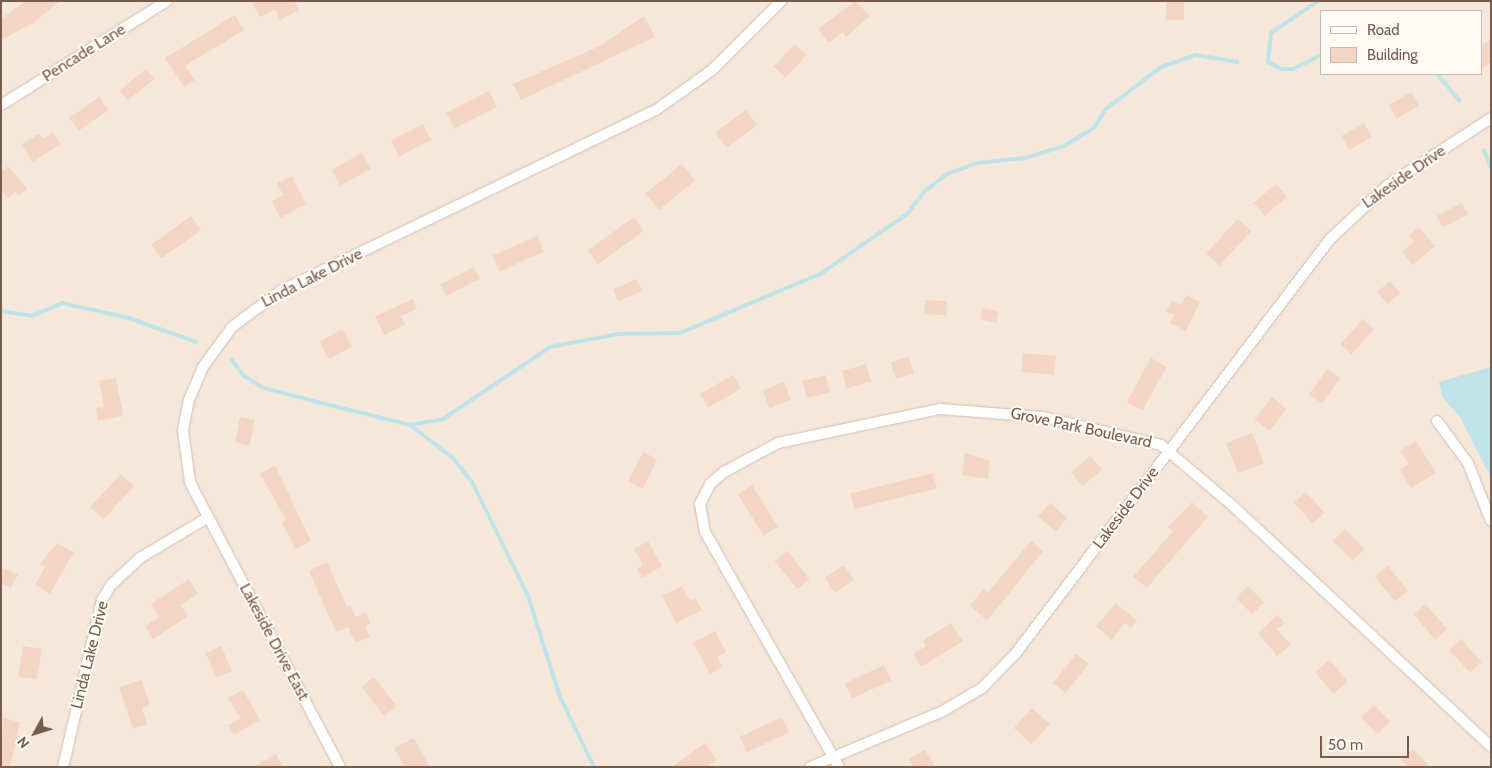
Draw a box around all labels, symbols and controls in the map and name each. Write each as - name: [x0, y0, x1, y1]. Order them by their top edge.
- legend: [1320, 10, 1482, 75]
- street label: Pencade Lane: [39, 20, 129, 86]
- text: Road: [1367, 21, 1400, 39]
- text: Building: [1367, 46, 1418, 64]
- street label: Lakeside Drive: [1359, 141, 1449, 213]
- street label: Linda Lake Drive: [258, 244, 366, 312]
- street label: Grove Park Boulevard: [1009, 404, 1153, 452]
- street label: Lakeside Drive: [1089, 463, 1163, 553]
- street label: Lakeside Drive East: [235, 580, 313, 704]
- street label: Linda Lake Drive: [67, 599, 113, 711]
- north arrow: [10, 708, 60, 758]
- scale bar: [1322, 726, 1411, 758]
- text: N: [13, 733, 33, 752]
- text: 50 m: [1328, 736, 1363, 754]

